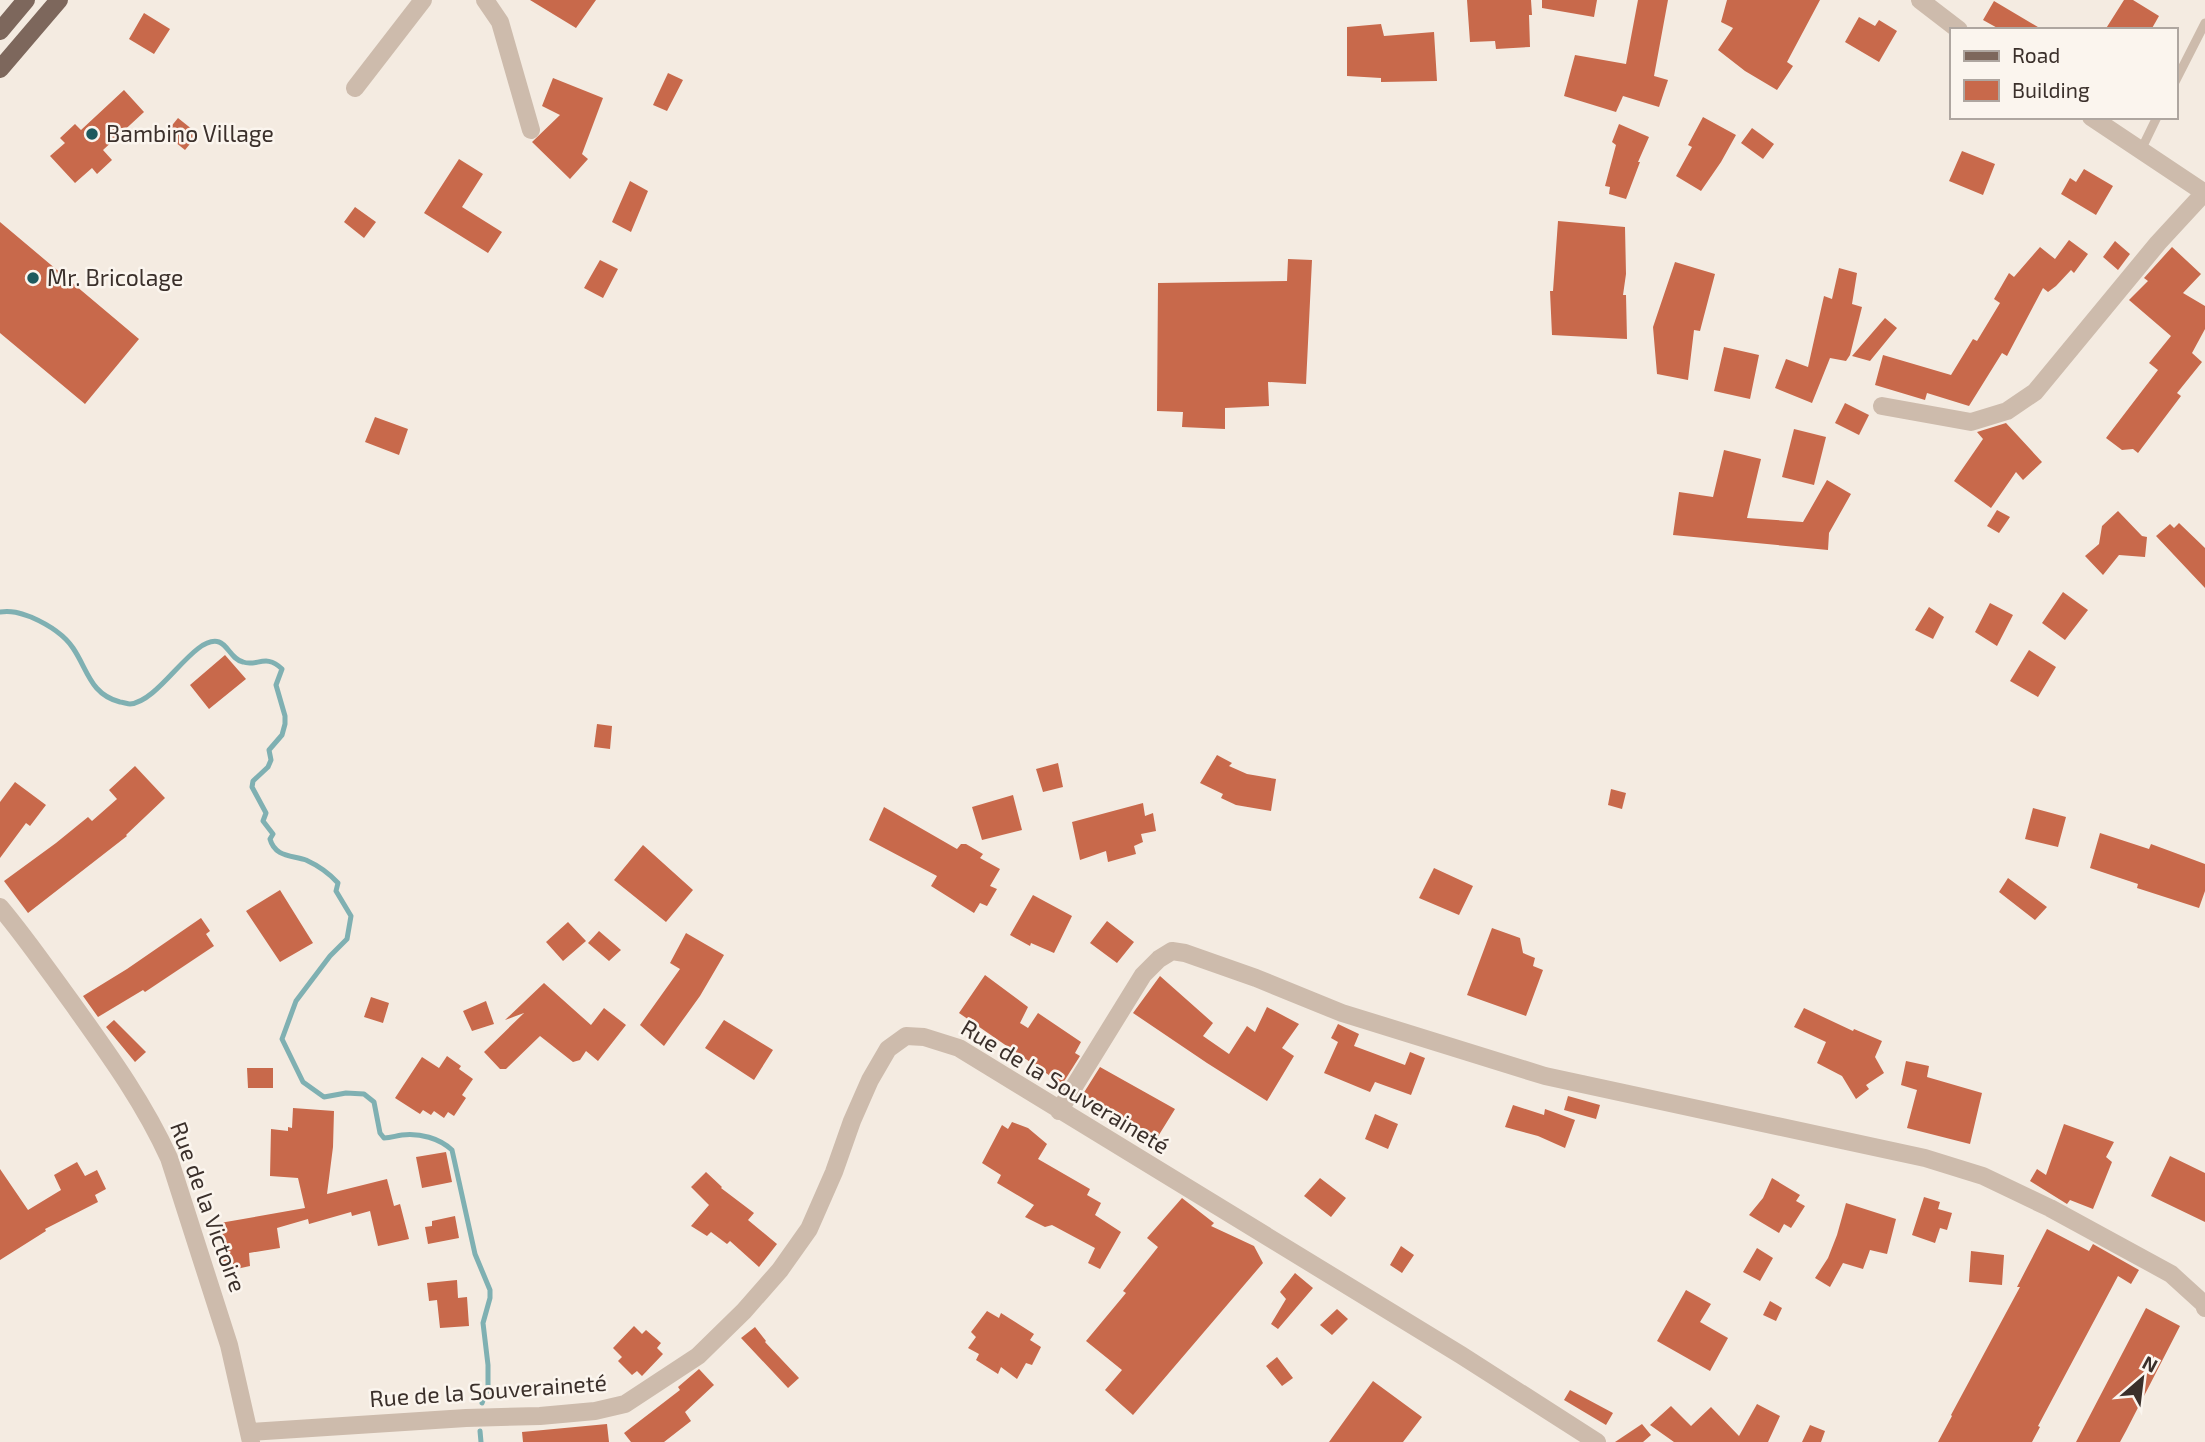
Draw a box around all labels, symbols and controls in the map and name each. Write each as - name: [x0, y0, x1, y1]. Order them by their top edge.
- legend: [1950, 28, 2177, 119]
- text: Road: [2012, 42, 2060, 67]
- text: Building: [2012, 77, 2090, 102]
- place label: Bambino Village: [106, 119, 274, 147]
- marker: Bambino Village: [84, 126, 100, 142]
- place label: Mr. Bricolage: [47, 263, 183, 291]
- marker: Mr. Bricolage: [25, 270, 41, 286]
- street label: Rue de la Souveraineté: [956, 1013, 1175, 1159]
- street label: Rue de la Victoire: [165, 1118, 253, 1296]
- north arrow: [2107, 1344, 2177, 1414]
- text: N: [2139, 1350, 2162, 1377]
- street label: Rue de la Souveraineté: [368, 1368, 608, 1412]

